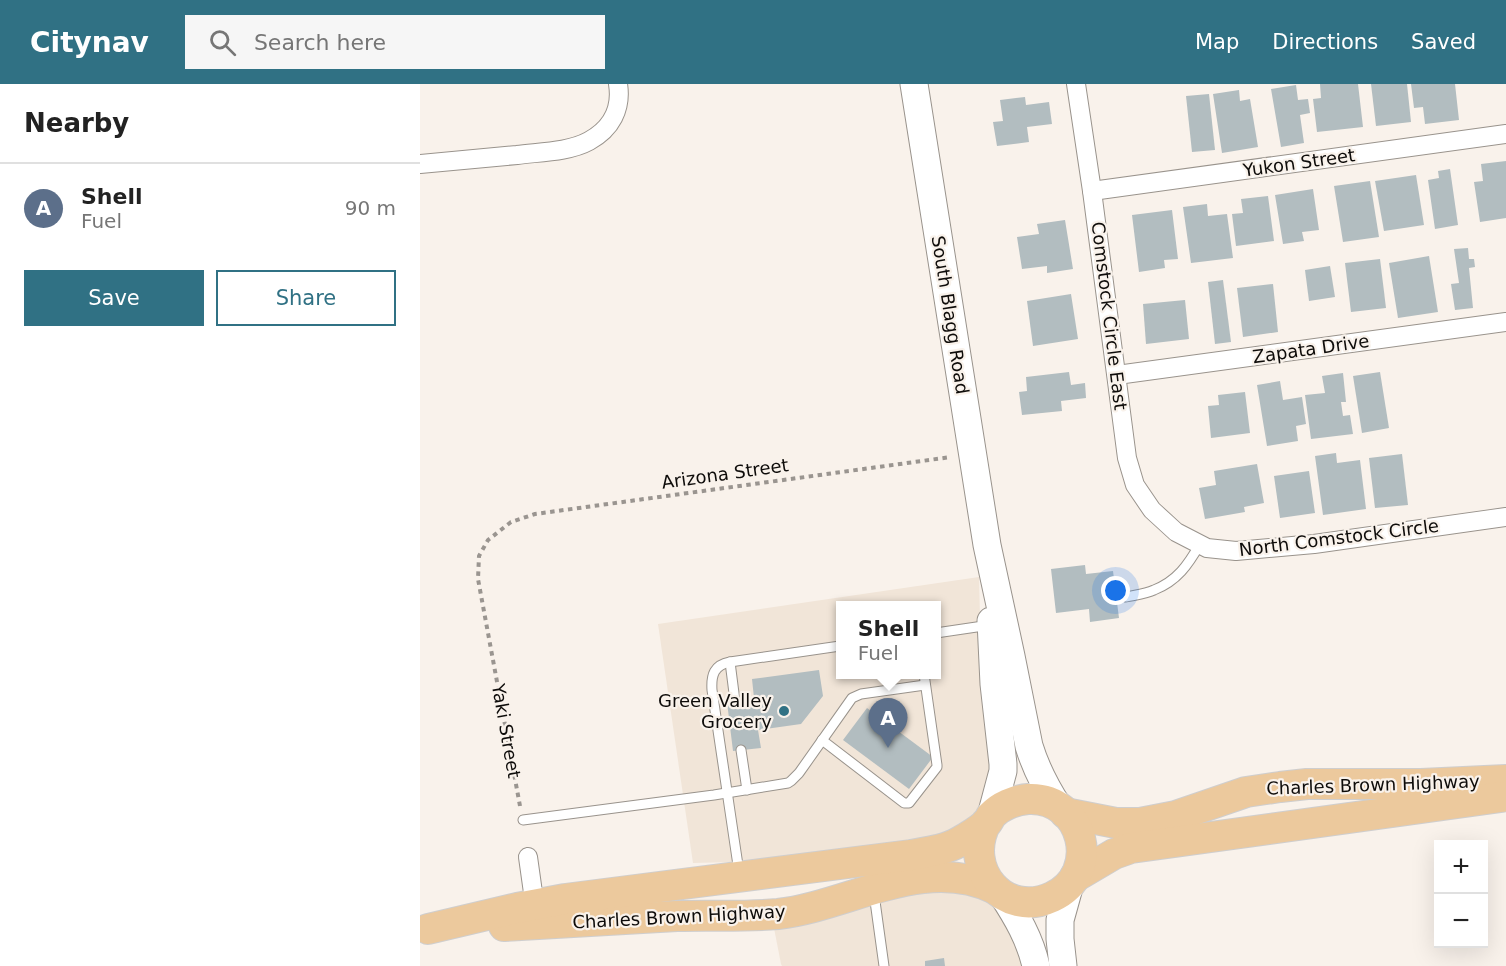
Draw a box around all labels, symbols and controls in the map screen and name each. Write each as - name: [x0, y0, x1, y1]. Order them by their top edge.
- search box: [185, 15, 605, 69]
- text: Citynav: [30, 26, 149, 59]
- icon: search: [206, 26, 239, 59]
- text: Search here: [254, 30, 386, 55]
- text: Map: [1195, 30, 1239, 54]
- text: Directions: [1272, 30, 1378, 54]
- text: Saved: [1411, 30, 1476, 54]
- text: Nearby: [24, 108, 129, 138]
- street label: Yukon Street: [1241, 144, 1356, 181]
- text: Shell: [81, 184, 143, 209]
- text: A: [36, 196, 51, 220]
- text: 90 m: [345, 196, 396, 220]
- text: Fuel: [81, 209, 122, 233]
- street label: Comstock Circle East: [1088, 221, 1131, 411]
- street label: South Blagg Road: [928, 234, 973, 396]
- button: Save: [24, 270, 204, 326]
- button: Share: [216, 270, 396, 326]
- street label: Zapata Drive: [1251, 330, 1371, 367]
- street label: Arizona Street: [660, 454, 790, 493]
- street label: North Comstock Circle: [1238, 515, 1440, 560]
- your location: [1101, 576, 1130, 605]
- popup: [836, 601, 941, 679]
- text: Shell: [858, 616, 919, 641]
- text: Fuel: [858, 641, 899, 665]
- street label: Yaki Street: [488, 681, 525, 780]
- place label: Green Valley Grocery: [658, 690, 772, 732]
- pin: A: [868, 698, 908, 748]
- marker: Green Valley Grocery: [777, 704, 791, 718]
- street label: Charles Brown Highway: [1266, 770, 1480, 799]
- map controls: [1434, 840, 1488, 948]
- button: +: [1434, 840, 1488, 894]
- button: −: [1434, 894, 1488, 948]
- street label: Charles Brown Highway: [572, 900, 787, 933]

